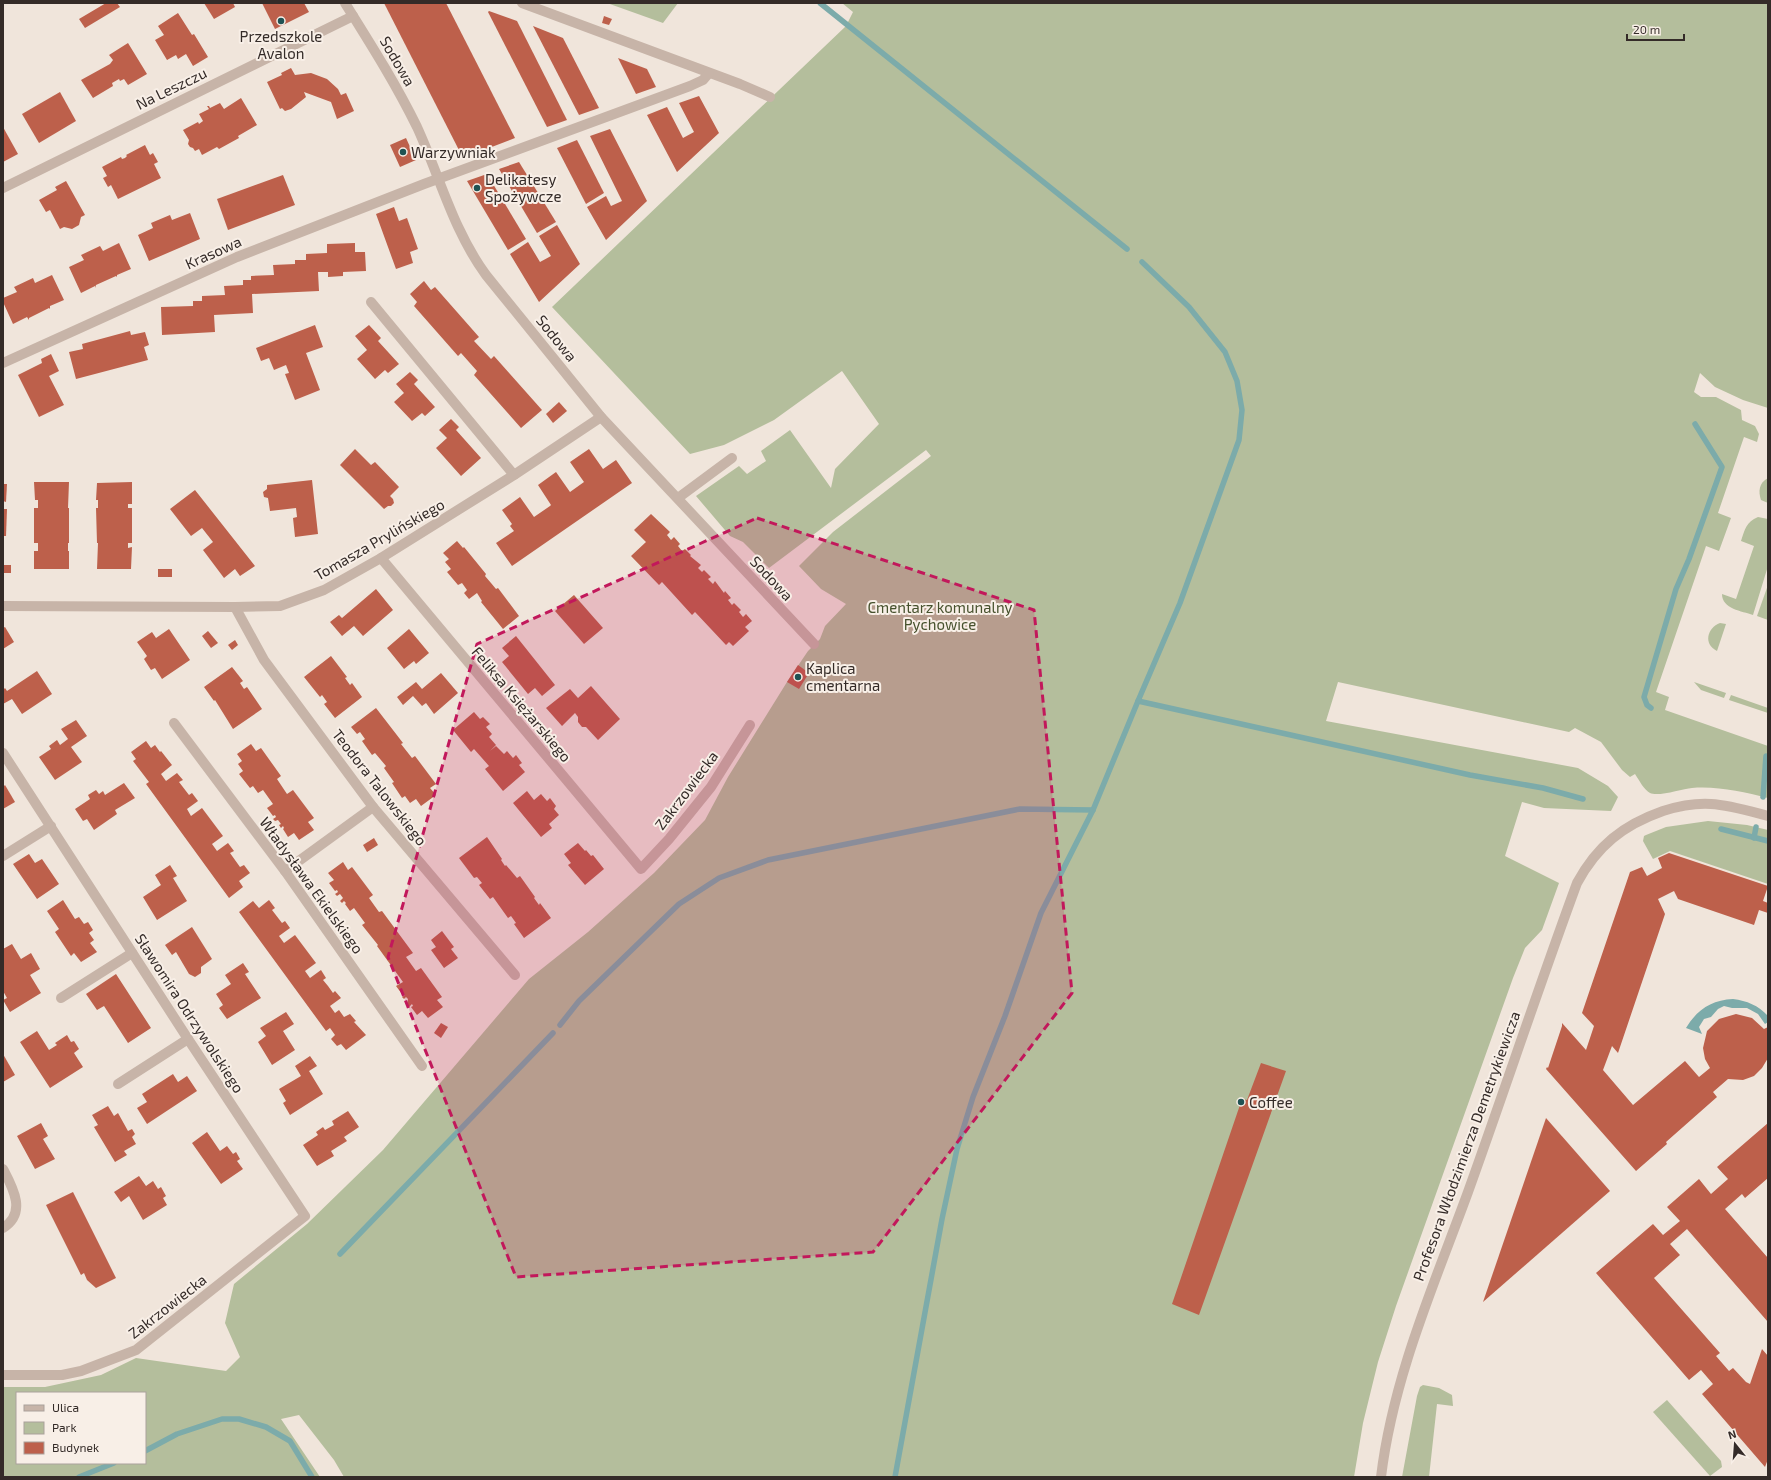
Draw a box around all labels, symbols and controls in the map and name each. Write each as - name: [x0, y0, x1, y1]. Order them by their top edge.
- marker: Przedszkole Avalon: [276, 16, 286, 26]
- scale bar: [1627, 16, 1684, 42]
- text: 20 m: [1633, 22, 1660, 36]
- place label: Przedszkole Avalon: [240, 27, 322, 62]
- street label: Sodowa: [377, 33, 419, 89]
- street label: Na Leszczu: [133, 63, 209, 113]
- place label: Warzywniak: [411, 143, 496, 161]
- marker: Warzywniak: [398, 147, 408, 157]
- place label: Delikatesy Spożywcze: [485, 170, 562, 205]
- marker: Delikatesy Spożywcze: [472, 183, 482, 193]
- street label: Krasowa: [182, 232, 244, 272]
- street label: Sodowa: [533, 311, 581, 365]
- street label: Tomasza Prylińskiego: [311, 494, 447, 584]
- street label: Sodowa: [747, 552, 797, 604]
- park label: Cmentarz komunalny Pychowice: [867, 598, 1013, 633]
- street label: Feliksa Księżarskiego: [469, 643, 575, 765]
- place label: Kaplica cmentarna: [806, 659, 880, 694]
- marker: Kaplica cmentarna: [793, 672, 803, 682]
- street label: Teodora Talowskiego: [329, 725, 431, 849]
- street label: Zakrzowiecka: [651, 747, 721, 833]
- street label: Władysława Ekielskiego: [256, 813, 368, 957]
- street label: Sławomira Odrzywolskiego: [132, 930, 248, 1096]
- street label: Profesora Włodzimierza Demetrykiewicza: [1409, 1009, 1523, 1283]
- place label: Coffee: [1249, 1093, 1293, 1111]
- marker: Coffee: [1236, 1097, 1246, 1107]
- street label: Zakrzowiecka: [124, 1270, 210, 1342]
- legend: [16, 1392, 146, 1464]
- text: Ulica: [52, 1400, 79, 1414]
- text: Park: [52, 1420, 77, 1434]
- north arrow: [1715, 1424, 1755, 1464]
- text: N: [1726, 1427, 1738, 1441]
- text: Budynek: [52, 1440, 99, 1454]

